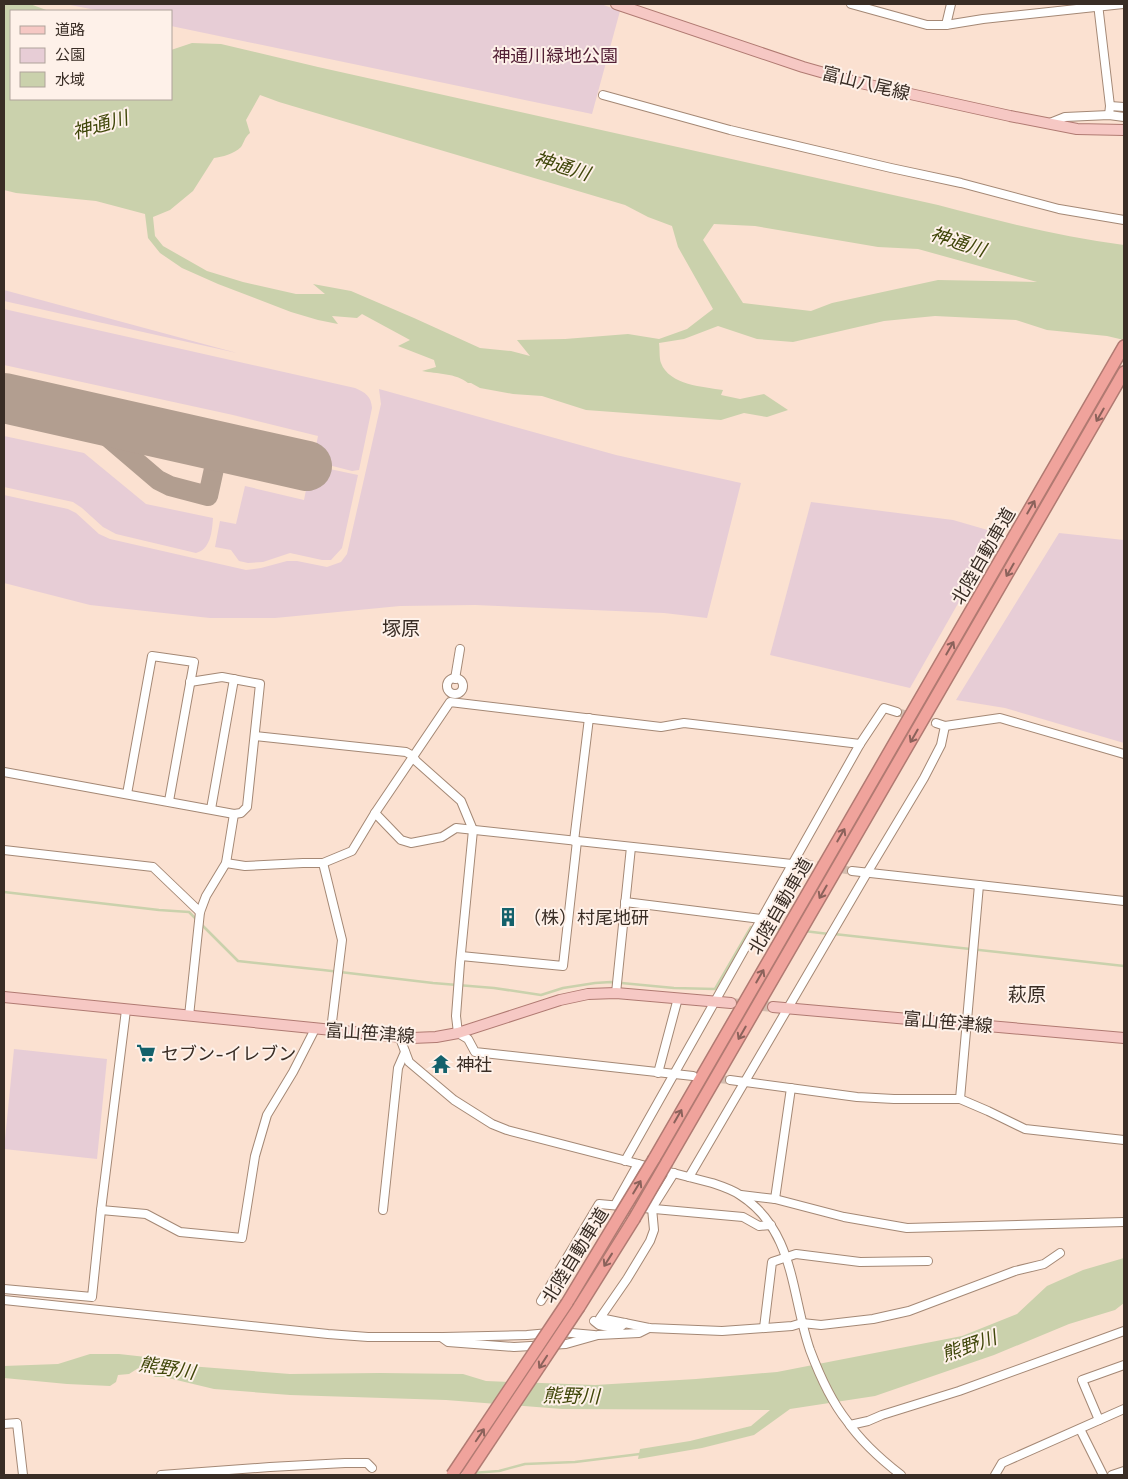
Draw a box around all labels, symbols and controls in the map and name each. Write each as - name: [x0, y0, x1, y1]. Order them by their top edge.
- legend: [10, 10, 172, 100]
- text: 道路: [55, 21, 85, 39]
- park label: 神通川緑地公園: [492, 45, 618, 66]
- text: 公園: [55, 46, 85, 64]
- street label: 富山八尾線: [820, 62, 912, 104]
- text: 水域: [55, 71, 85, 89]
- water label: 神通川: [69, 106, 132, 144]
- water label: 神通川: [531, 147, 595, 186]
- water label: 神通川: [927, 222, 991, 262]
- one-way arrow: [1094, 407, 1104, 421]
- one-way arrow: [1026, 500, 1036, 515]
- street label: 北陸自動車道: [947, 504, 1019, 608]
- one-way arrow: [1004, 563, 1014, 577]
- district label: 塚原: [382, 617, 420, 640]
- one-way arrow: [945, 641, 955, 656]
- one-way arrow: [908, 729, 918, 743]
- one-way arrow: [837, 829, 847, 843]
- street label: 北陸自動車道: [744, 854, 816, 958]
- one-way arrow: [818, 885, 828, 899]
- building icon: （株）村尾地研: [497, 906, 519, 928]
- place label: （株）村尾地研: [523, 907, 649, 928]
- one-way arrow: [755, 969, 765, 983]
- district label: 萩原: [1008, 983, 1046, 1006]
- street label: 富山笹津線: [902, 1008, 994, 1036]
- street label: 富山笹津線: [324, 1019, 416, 1047]
- one-way arrow: [737, 1025, 747, 1040]
- supermarket icon: セブン-イレブン: [135, 1042, 157, 1064]
- place label: セブン-イレブン: [161, 1043, 296, 1064]
- temple icon: 神社: [430, 1053, 452, 1075]
- place label: 神社: [456, 1054, 492, 1075]
- one-way arrow: [674, 1110, 684, 1124]
- one-way arrow: [633, 1180, 643, 1194]
- street label: 北陸自動車道: [537, 1204, 613, 1306]
- one-way arrow: [602, 1252, 612, 1266]
- water label: 熊野川: [938, 1325, 1002, 1366]
- water label: 熊野川: [137, 1352, 199, 1384]
- one-way arrow: [537, 1355, 547, 1369]
- water label: 熊野川: [542, 1384, 602, 1408]
- one-way arrow: [474, 1428, 485, 1442]

